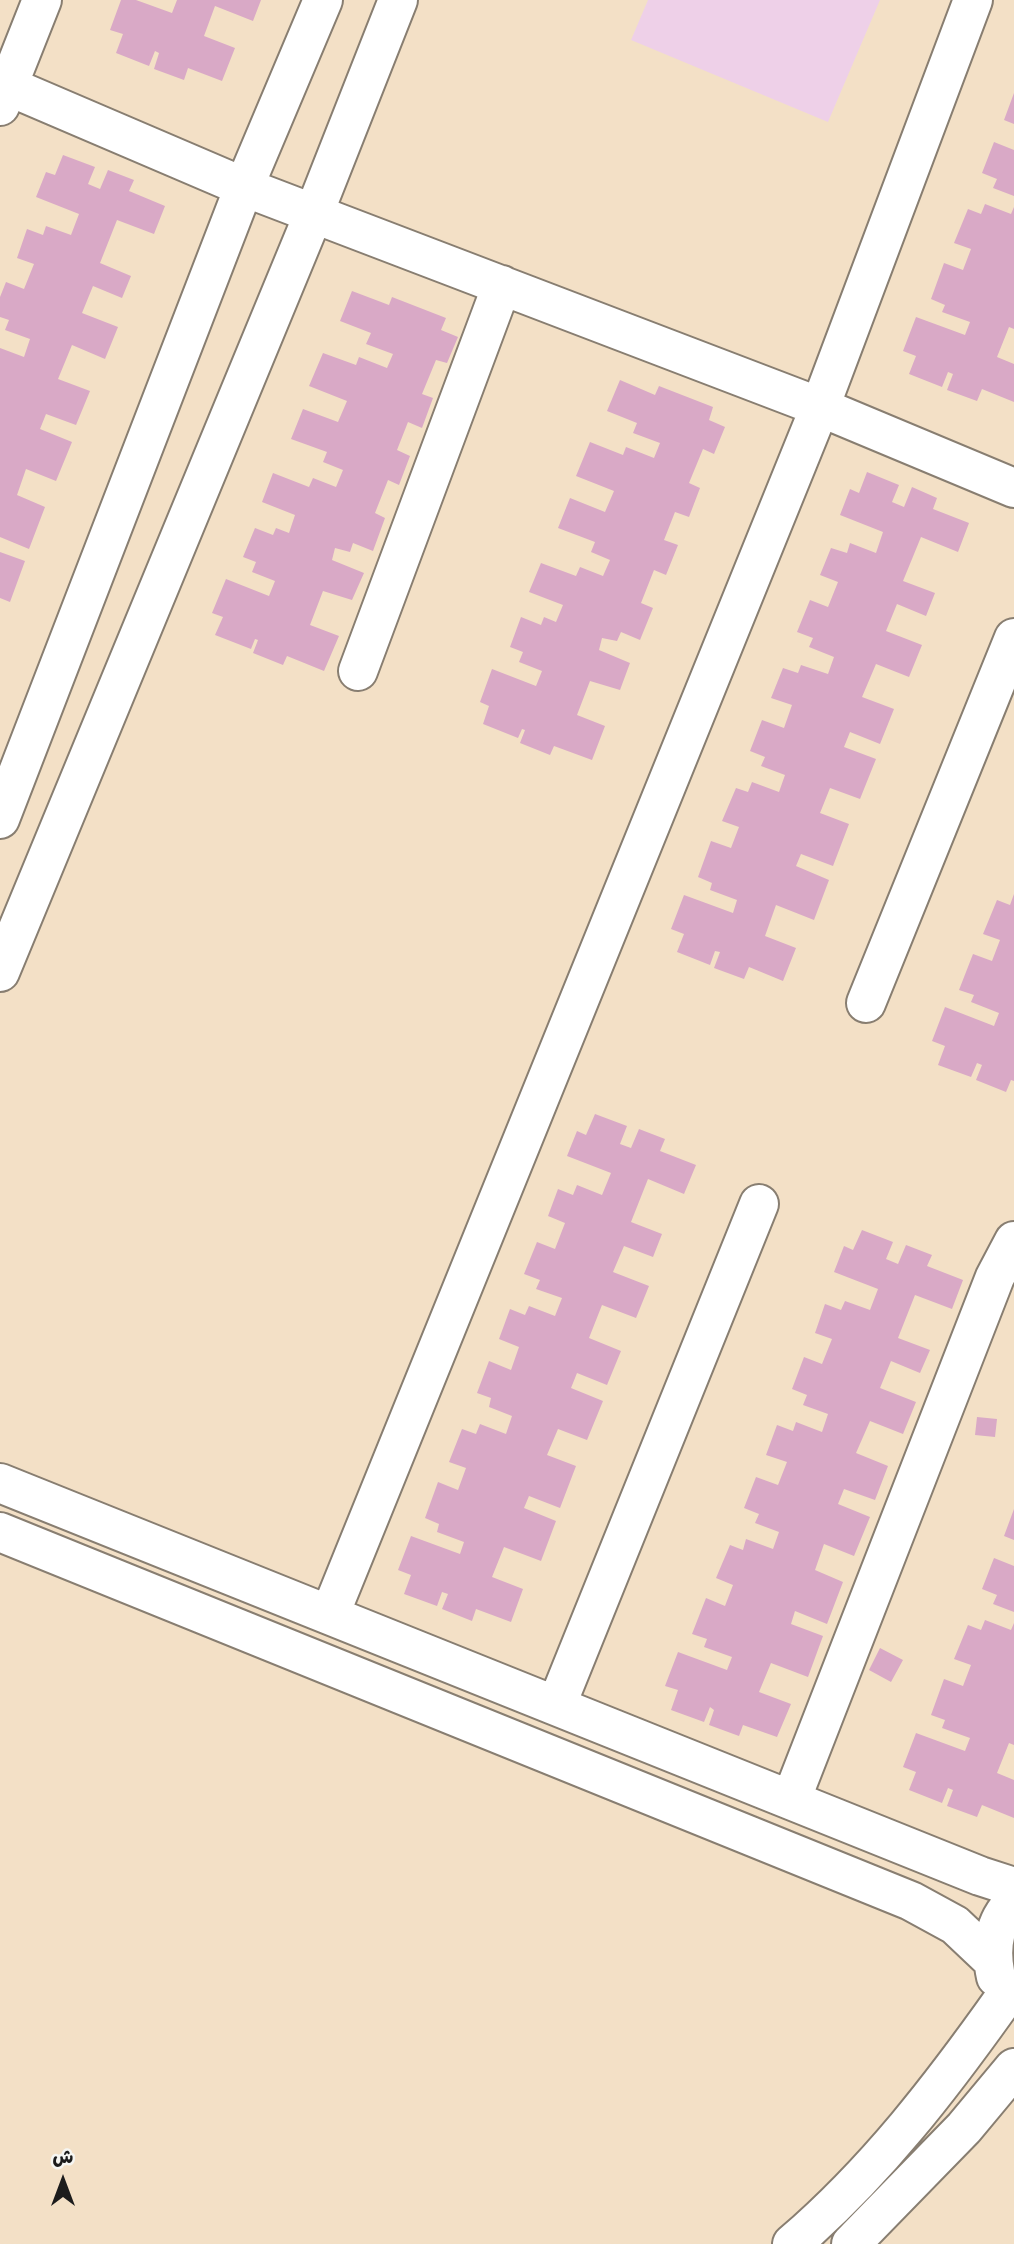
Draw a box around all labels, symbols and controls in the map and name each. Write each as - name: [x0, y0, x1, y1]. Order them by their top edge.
- north arrow: [28, 2146, 98, 2216]
- text: ش: [53, 2148, 73, 2171]

